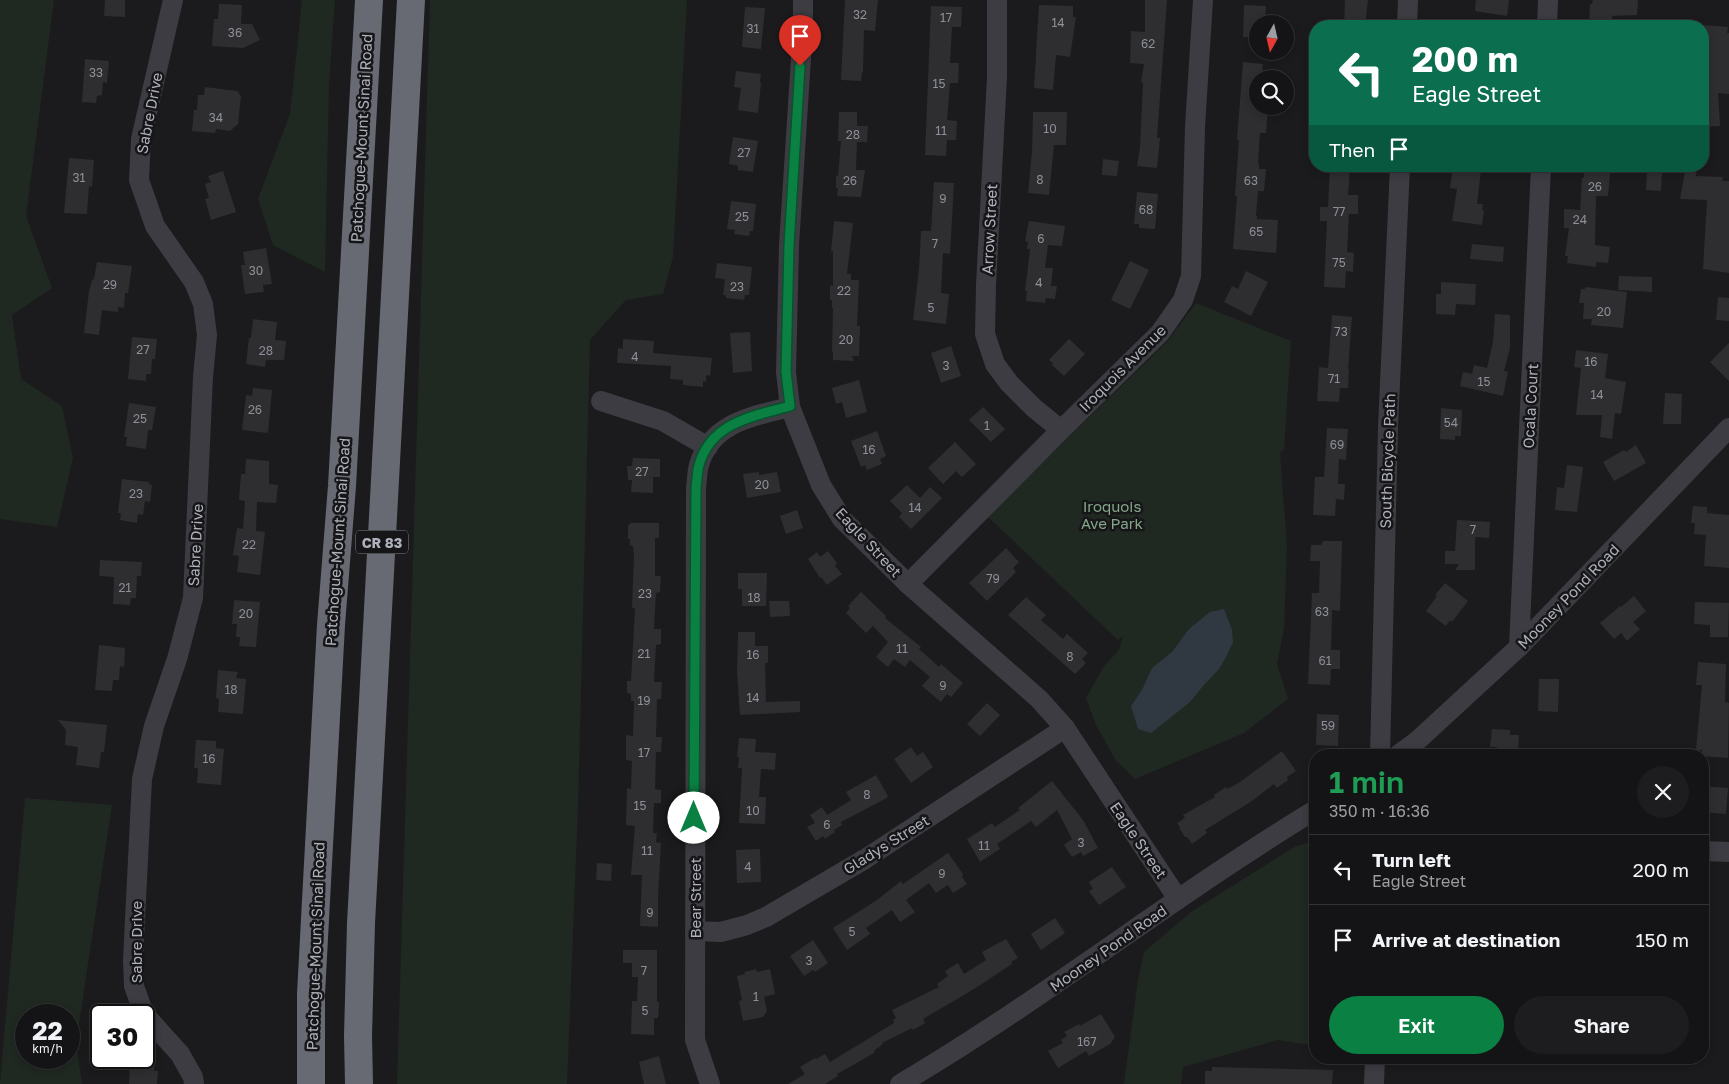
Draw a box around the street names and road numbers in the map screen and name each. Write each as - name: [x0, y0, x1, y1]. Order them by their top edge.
- street label: Patchogue-Mount Sinai Road: [347, 33, 375, 243]
- street label: Sabre Drive: [132, 70, 166, 155]
- street label: Arrow Street: [978, 183, 1000, 275]
- street label: Iroquois Avenue: [1075, 321, 1169, 415]
- street label: Ocala Court: [1519, 363, 1541, 449]
- street label: South Bicycle Path: [1376, 393, 1398, 529]
- street label: Patchogue-Mount Sinai Road: [321, 437, 353, 647]
- street label: Sabre Drive: [184, 503, 206, 587]
- street label: Eagle Street: [832, 504, 906, 580]
- road number: CR 83: [356, 530, 408, 554]
- street label: Mooney Pond Road: [1513, 540, 1623, 652]
- street label: Eagle Street: [1107, 798, 1171, 882]
- street label: Gladys Street: [840, 811, 932, 877]
- street label: Patchogue-Mount Sinai Road: [302, 841, 328, 1051]
- street label: Bear Street: [686, 857, 704, 939]
- street label: Sabre Drive: [127, 900, 145, 983]
- street label: Mooney Pond Road: [1046, 901, 1170, 995]

